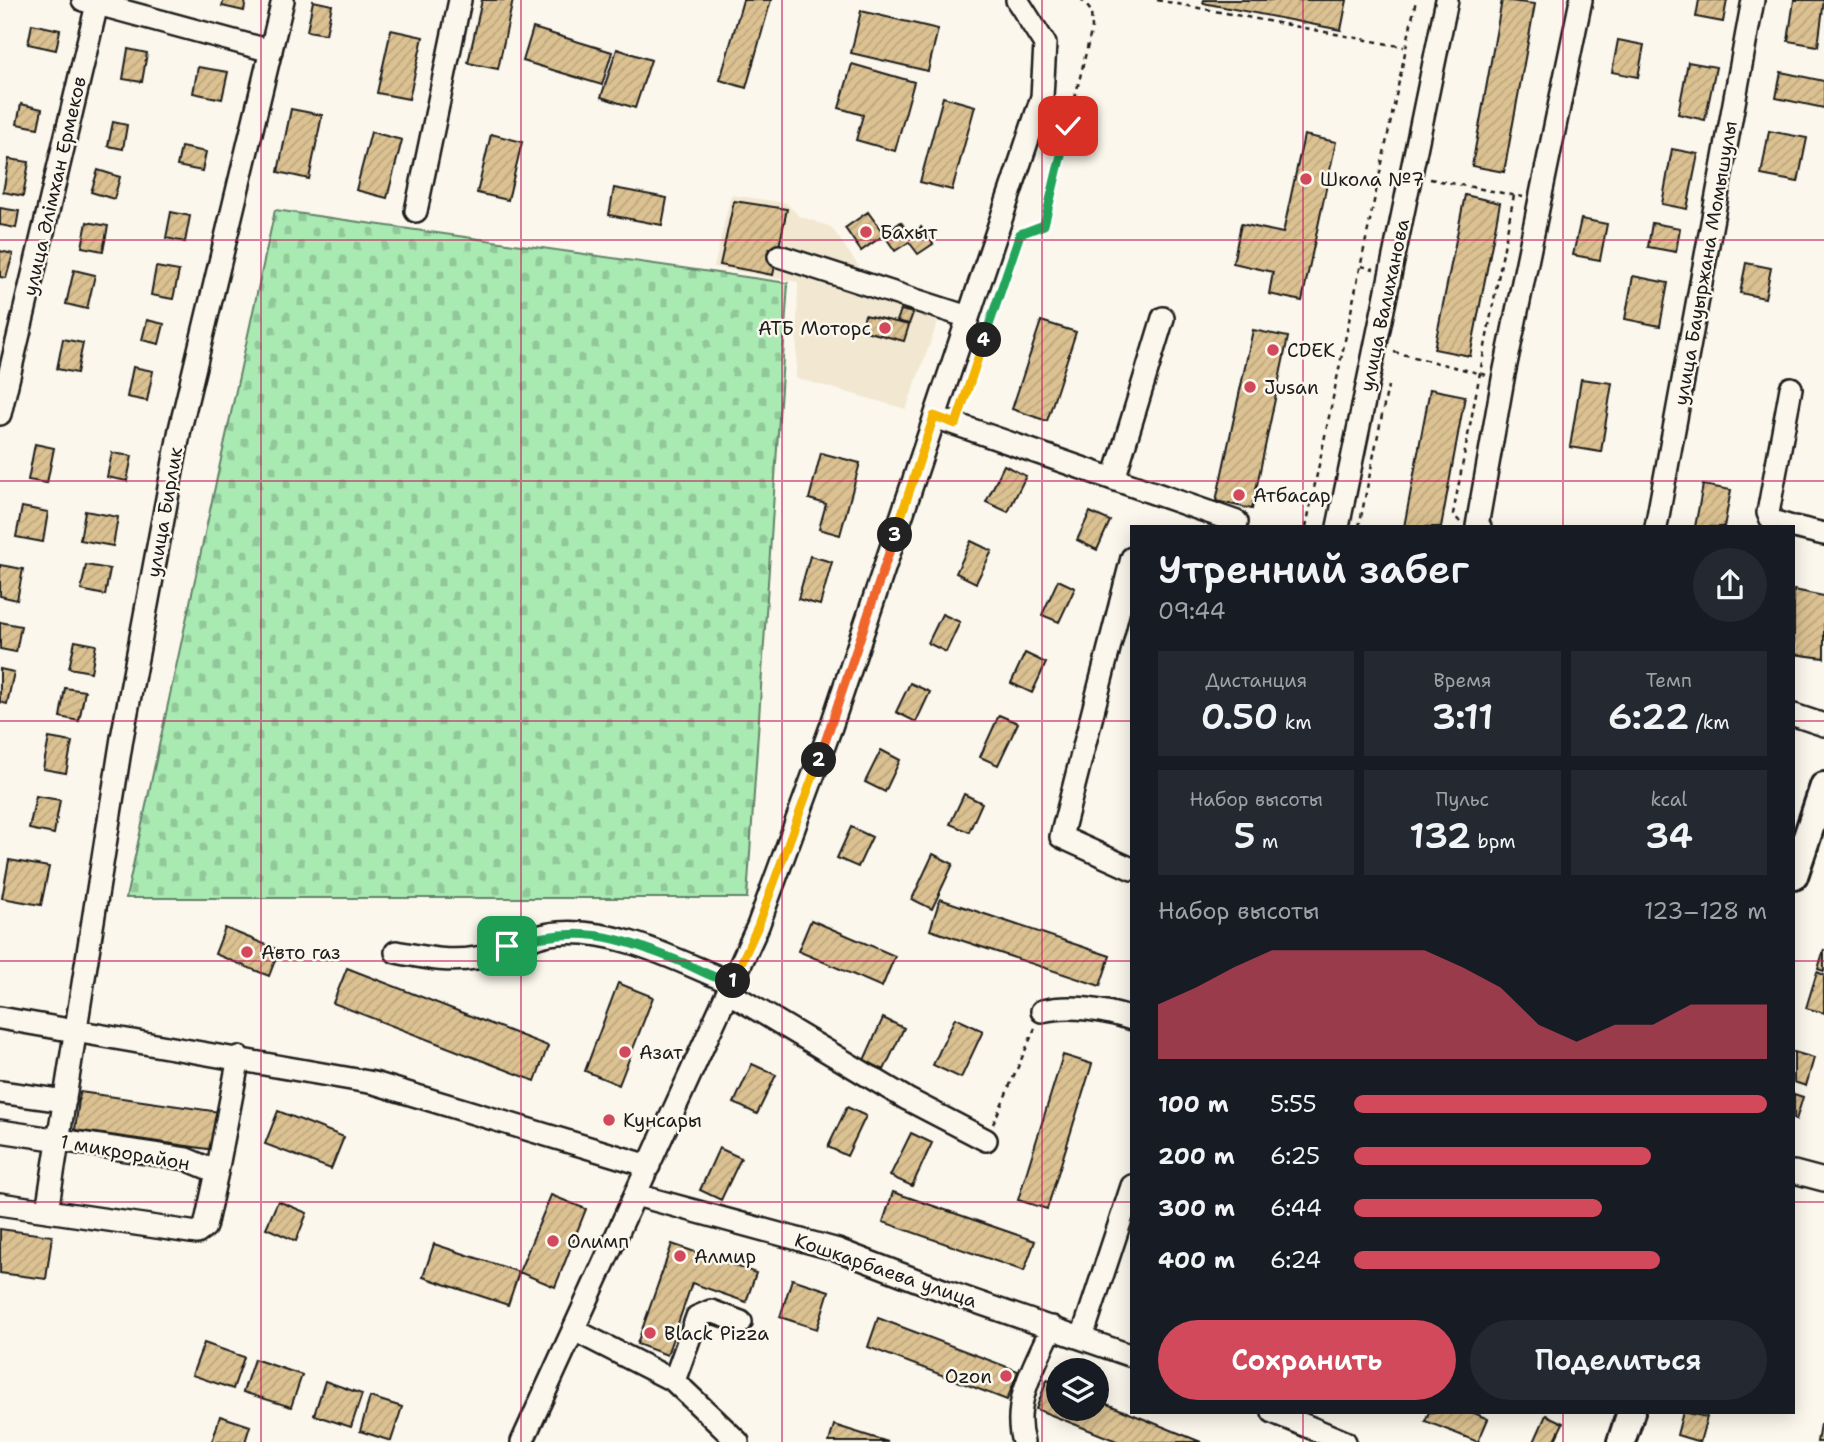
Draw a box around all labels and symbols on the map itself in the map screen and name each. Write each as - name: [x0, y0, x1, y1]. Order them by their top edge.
- street label: улица Әлімхан Ермеков: [17, 74, 92, 298]
- pin: [1038, 96, 1098, 156]
- street label: улица Бауыржана Момышулы: [1668, 119, 1743, 407]
- place label: Школа №7: [1320, 167, 1424, 192]
- marker: Школа №7: [1298, 171, 1314, 187]
- street label: улица Валиханова: [1354, 216, 1415, 394]
- place label: Бахыт: [880, 220, 938, 245]
- marker: Бахыт: [858, 224, 874, 240]
- place label: АТБ Моторс: [758, 316, 871, 341]
- marker: АТБ Моторс: [877, 320, 893, 336]
- pin: 4: [967, 322, 1002, 358]
- place label: CDEK: [1287, 338, 1335, 363]
- marker: CDEK: [1265, 342, 1281, 358]
- place label: Jusan: [1264, 375, 1319, 400]
- marker: Jusan: [1242, 379, 1258, 395]
- street label: улица Бирлик: [141, 445, 188, 579]
- place label: Атбасар: [1253, 483, 1331, 508]
- marker: Атбасар: [1231, 487, 1247, 503]
- pin: 3: [878, 518, 912, 552]
- pin: 2: [802, 742, 836, 778]
- pin: [477, 916, 537, 976]
- place label: Авто газ: [261, 940, 341, 965]
- marker: Авто газ: [239, 944, 255, 960]
- pin: 1: [716, 964, 750, 998]
- place label: Азат: [639, 1040, 683, 1065]
- marker: Азат: [617, 1044, 633, 1060]
- place label: Кунсары: [623, 1108, 702, 1133]
- marker: Кунсары: [601, 1112, 617, 1128]
- street label: 1 микрорайон: [58, 1129, 192, 1176]
- street label: Кошкарбаева улица: [791, 1227, 981, 1314]
- place label: Олимп: [567, 1229, 629, 1254]
- marker: Олимп: [545, 1233, 561, 1249]
- place label: Алмир: [694, 1244, 756, 1269]
- marker: Алмир: [672, 1248, 688, 1264]
- place label: Black Pizza: [664, 1321, 769, 1346]
- marker: Black Pizza: [642, 1325, 658, 1341]
- place label: Ozon: [945, 1364, 992, 1389]
- marker: Ozon: [998, 1368, 1014, 1384]

